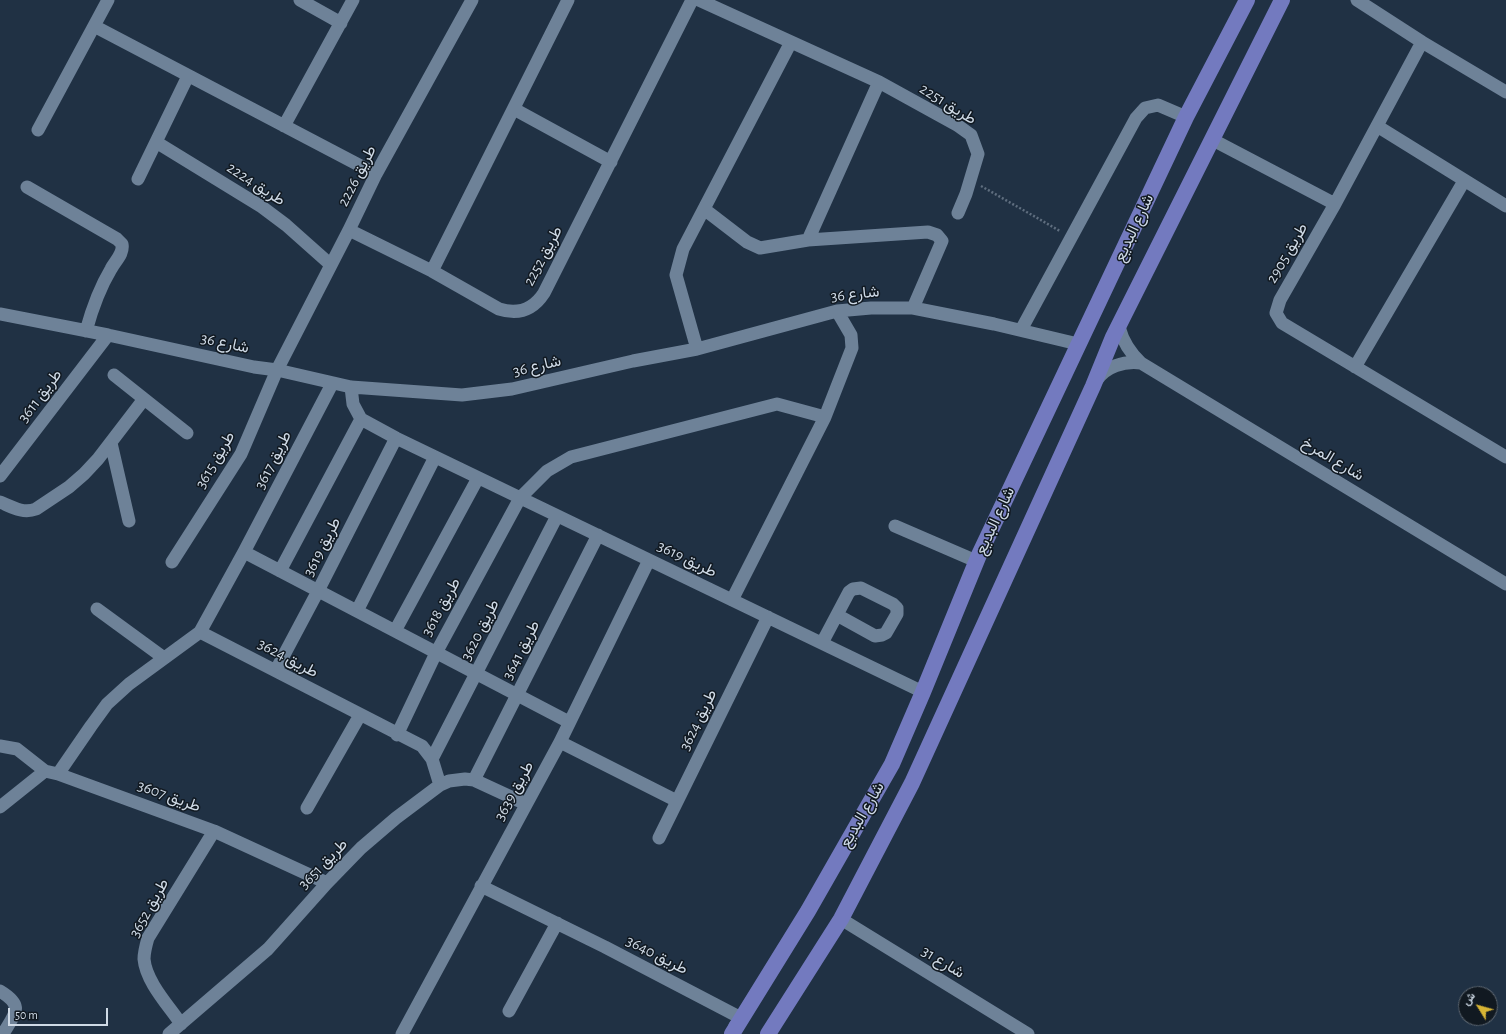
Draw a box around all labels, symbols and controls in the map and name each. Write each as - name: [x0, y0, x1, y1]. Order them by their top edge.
- street label: طريق 2251: [916, 79, 980, 129]
- street label: طريق 2226: [333, 142, 381, 210]
- street label: طريق 2224: [223, 158, 289, 210]
- street label: شارع البديع: [1110, 191, 1158, 265]
- street label: طريق 2905: [1262, 219, 1312, 287]
- street label: طريق 2252: [519, 223, 567, 289]
- street label: شارع 36: [830, 282, 880, 306]
- street label: شارع 36: [199, 329, 251, 357]
- street label: شارع 36: [511, 351, 563, 381]
- street label: طريق 3611: [14, 366, 66, 426]
- street label: طريق 3615: [191, 428, 239, 492]
- street label: طريق 3617: [250, 428, 296, 492]
- street label: شارع المرخ: [1298, 433, 1368, 485]
- street label: شارع البديع: [971, 484, 1019, 558]
- street label: طريق 3619: [299, 514, 345, 580]
- street label: طريق 3619: [654, 536, 720, 582]
- street label: طريق 3618: [417, 574, 465, 640]
- street label: طريق 3620: [456, 596, 504, 664]
- street label: طريق 3641: [498, 617, 544, 683]
- street label: طريق 3624: [255, 634, 321, 682]
- street label: طريق 3624: [675, 686, 721, 754]
- street label: طريق 3639: [490, 758, 538, 824]
- street label: طريق 3607: [135, 776, 203, 816]
- street label: شارع البديع: [836, 779, 888, 851]
- street label: طريق 3651: [294, 835, 352, 893]
- street label: طريق 3652: [125, 875, 173, 941]
- street label: طريق 3640: [623, 931, 691, 979]
- street label: شارع 31: [918, 941, 968, 983]
- north arrow: [1458, 986, 1498, 1026]
- text: ش: [1460, 990, 1477, 1008]
- scale bar: [10, 1000, 110, 1026]
- text: 50 m: [15, 1009, 38, 1021]

